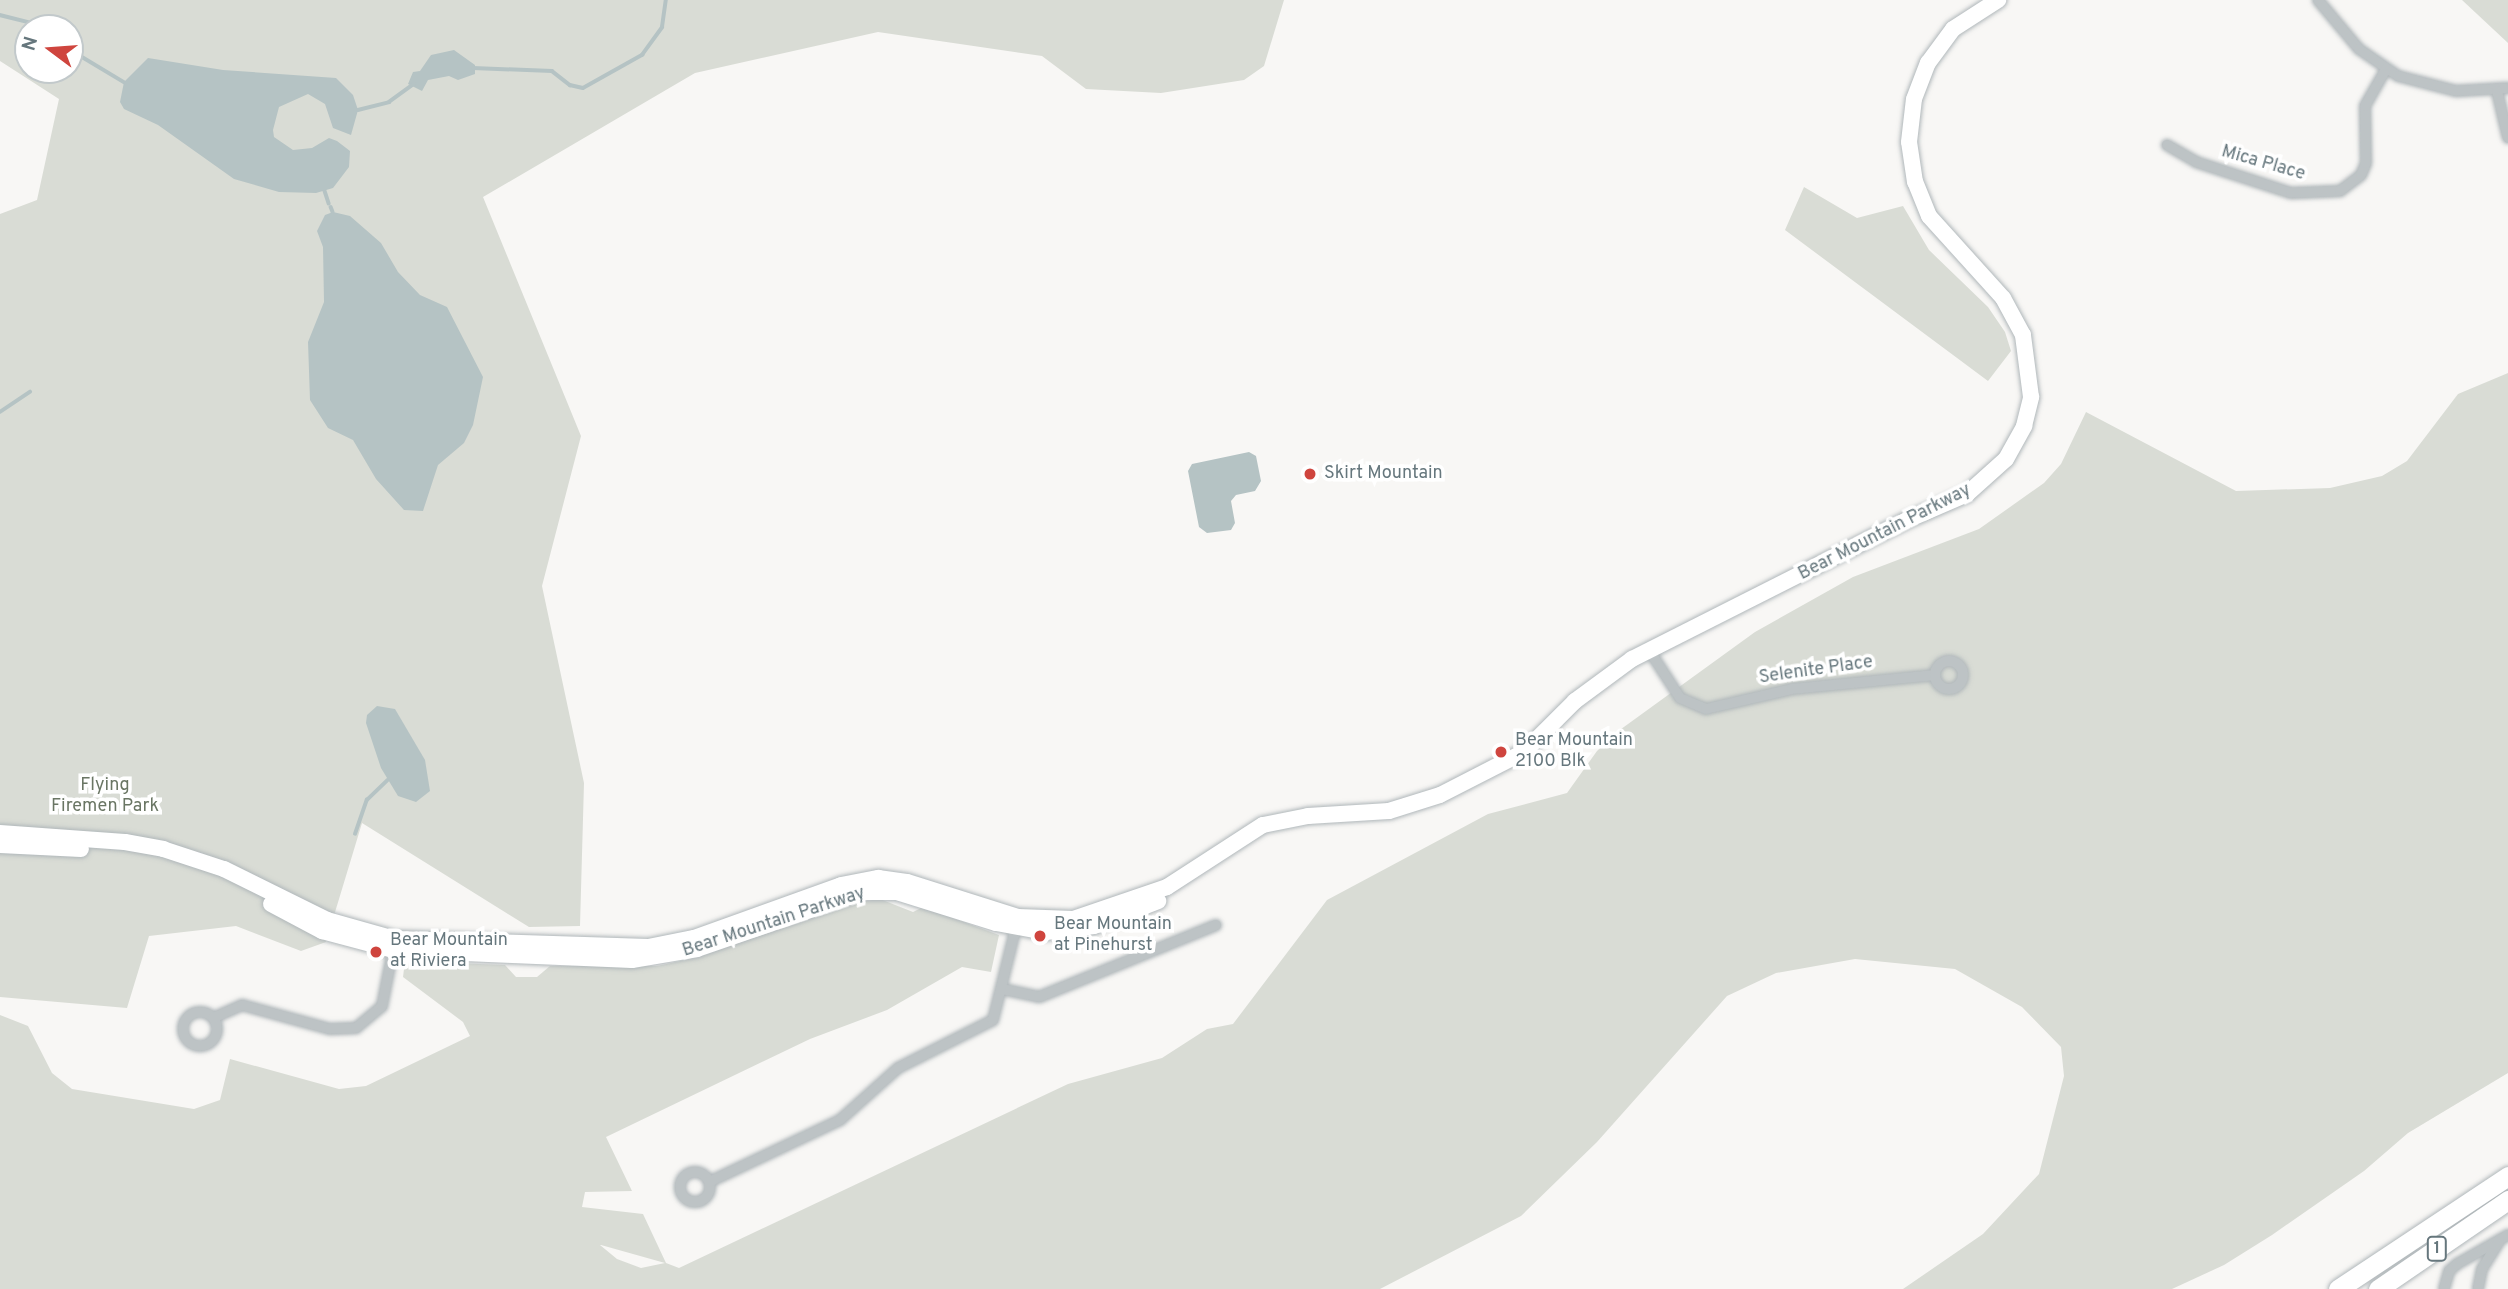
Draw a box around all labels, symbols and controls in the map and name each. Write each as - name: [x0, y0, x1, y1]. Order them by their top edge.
- north arrow: [14, 14, 84, 84]
- text: N: [17, 34, 44, 54]
- street label: Mica Place: [2219, 142, 2307, 186]
- place label: Skirt Mountain: [1324, 463, 1443, 485]
- marker: Skirt Mountain: [1302, 466, 1318, 482]
- street label: Bear Mountain Parkway: [1795, 480, 1975, 586]
- street label: Selenite Place: [1758, 652, 1874, 690]
- place label: Bear Mountain 2100 Blk: [1515, 731, 1633, 774]
- marker: Bear Mountain 2100 Blk: [1493, 744, 1509, 760]
- park label: Flying Firemen Park: [51, 776, 159, 818]
- street label: Bear Mountain Parkway: [680, 883, 868, 963]
- place label: Bear Mountain at Pinehurst: [1054, 915, 1172, 958]
- marker: Bear Mountain at Pinehurst: [1032, 928, 1048, 944]
- place label: Bear Mountain at Riviera: [390, 931, 508, 974]
- marker: Bear Mountain at Riviera: [368, 944, 384, 960]
- road number: 1: [2426, 1236, 2448, 1261]

